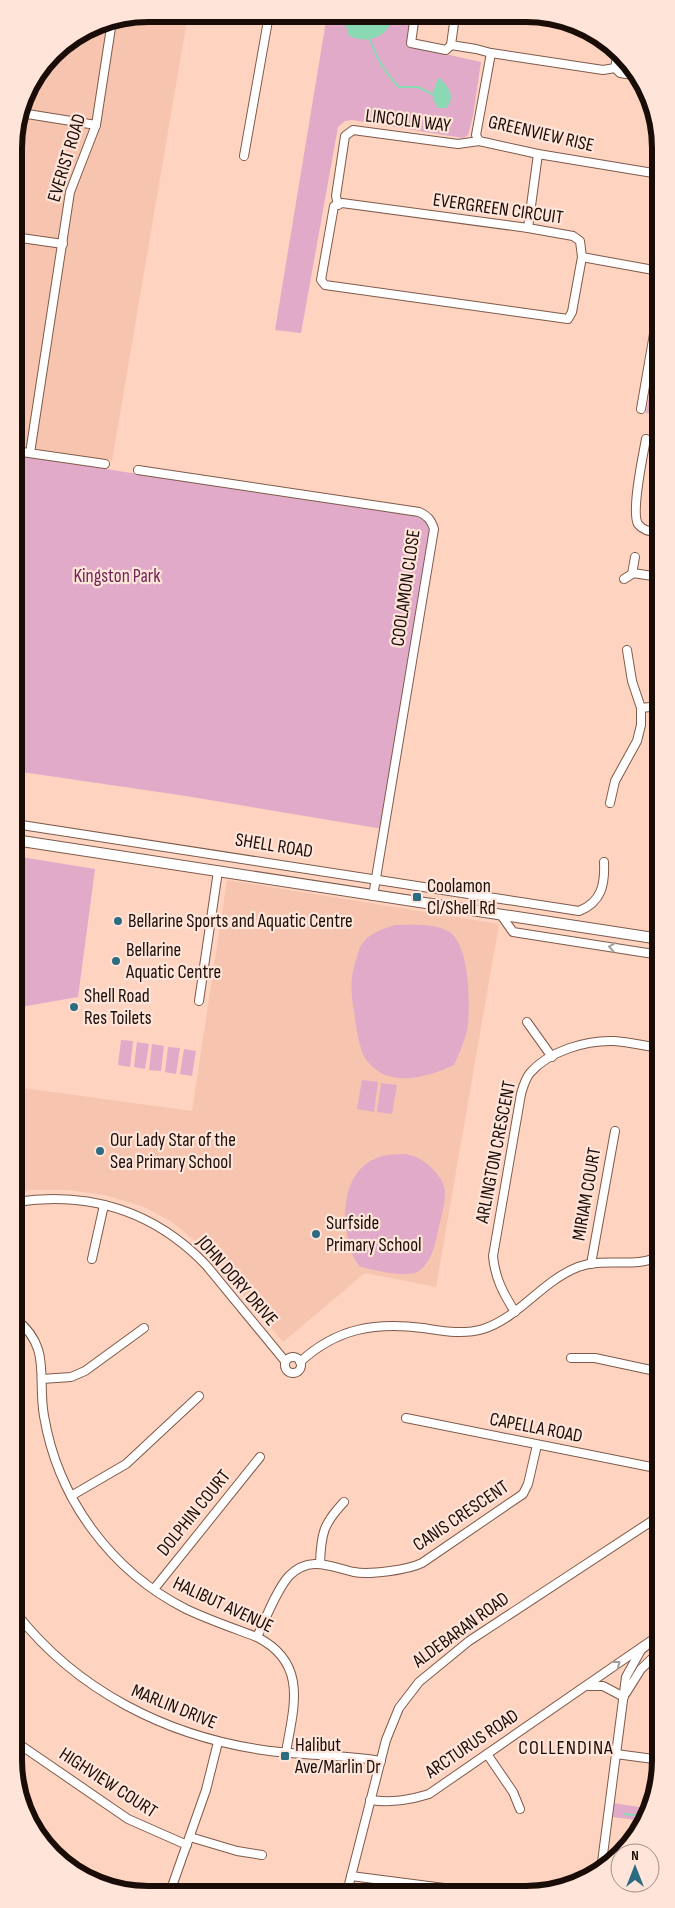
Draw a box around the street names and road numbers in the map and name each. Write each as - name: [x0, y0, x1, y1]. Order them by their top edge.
- street label: LINCOLN WAY: [364, 104, 452, 138]
- street label: EVERIST ROAD: [43, 111, 91, 205]
- street label: GREENVIEW RISE: [486, 111, 596, 157]
- street label: EVERGREEN CIRCUIT: [431, 188, 565, 230]
- street label: COOLAMON CLOSE: [386, 528, 426, 648]
- street label: SHELL ROAD: [234, 829, 314, 863]
- street label: ARLINGTON CRESCENT: [471, 1079, 521, 1226]
- street label: MIRIAM COURT: [567, 1145, 607, 1242]
- street label: JOHN DORY DRIVE: [191, 1230, 282, 1331]
- street label: CAPELLA ROAD: [488, 1408, 584, 1448]
- street label: DOLPHIN COURT: [152, 1465, 236, 1561]
- street label: CANIS CRESCENT: [409, 1475, 513, 1556]
- street label: HALIBUT AVENUE: [169, 1572, 277, 1638]
- street label: ALDEBARAN ROAD: [407, 1587, 514, 1673]
- street label: MARLIN DRIVE: [128, 1679, 220, 1735]
- street label: ARCTURUS ROAD: [420, 1704, 523, 1784]
- street label: HIGHVIEW COURT: [55, 1743, 162, 1823]

